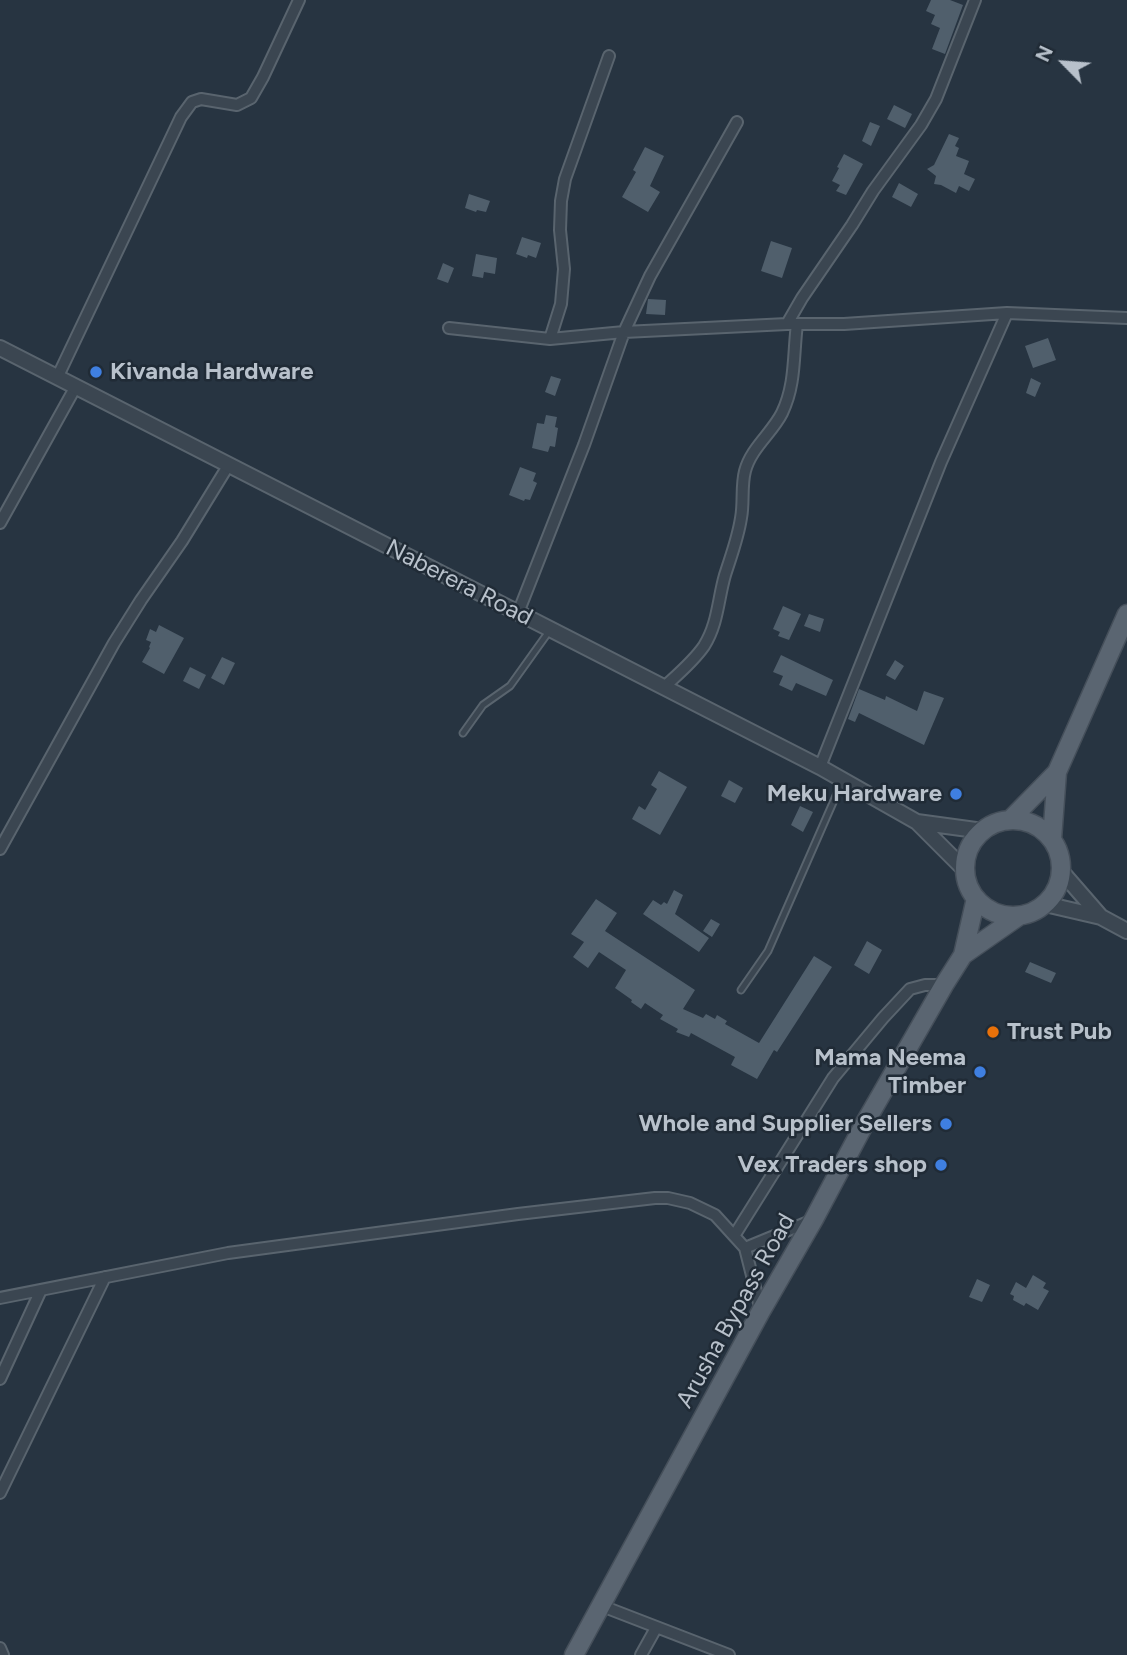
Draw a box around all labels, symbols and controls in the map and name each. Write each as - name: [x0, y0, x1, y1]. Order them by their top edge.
- north arrow: [1029, 28, 1099, 98]
- text: N: [1031, 42, 1058, 65]
- place label: Kivanda Hardware: [110, 358, 313, 386]
- marker: Kivanda Hardware: [88, 364, 104, 380]
- street label: Naberera Road: [381, 534, 537, 632]
- place label: Meku Hardware: [767, 780, 942, 808]
- marker: Meku Hardware: [948, 786, 964, 802]
- place label: Trust Pub: [1007, 1018, 1112, 1046]
- marker: Trust Pub: [985, 1024, 1001, 1040]
- place label: Mama Neema Timber: [814, 1044, 966, 1100]
- marker: Mama Neema Timber: [972, 1064, 988, 1080]
- place label: Whole and Supplier Sellers: [639, 1110, 932, 1138]
- marker: Whole and Supplier Sellers: [938, 1116, 954, 1132]
- place label: Vex Traders shop: [737, 1151, 927, 1179]
- marker: Vex Traders shop: [933, 1157, 949, 1173]
- street label: Arusha Bypass Road: [671, 1209, 801, 1413]

